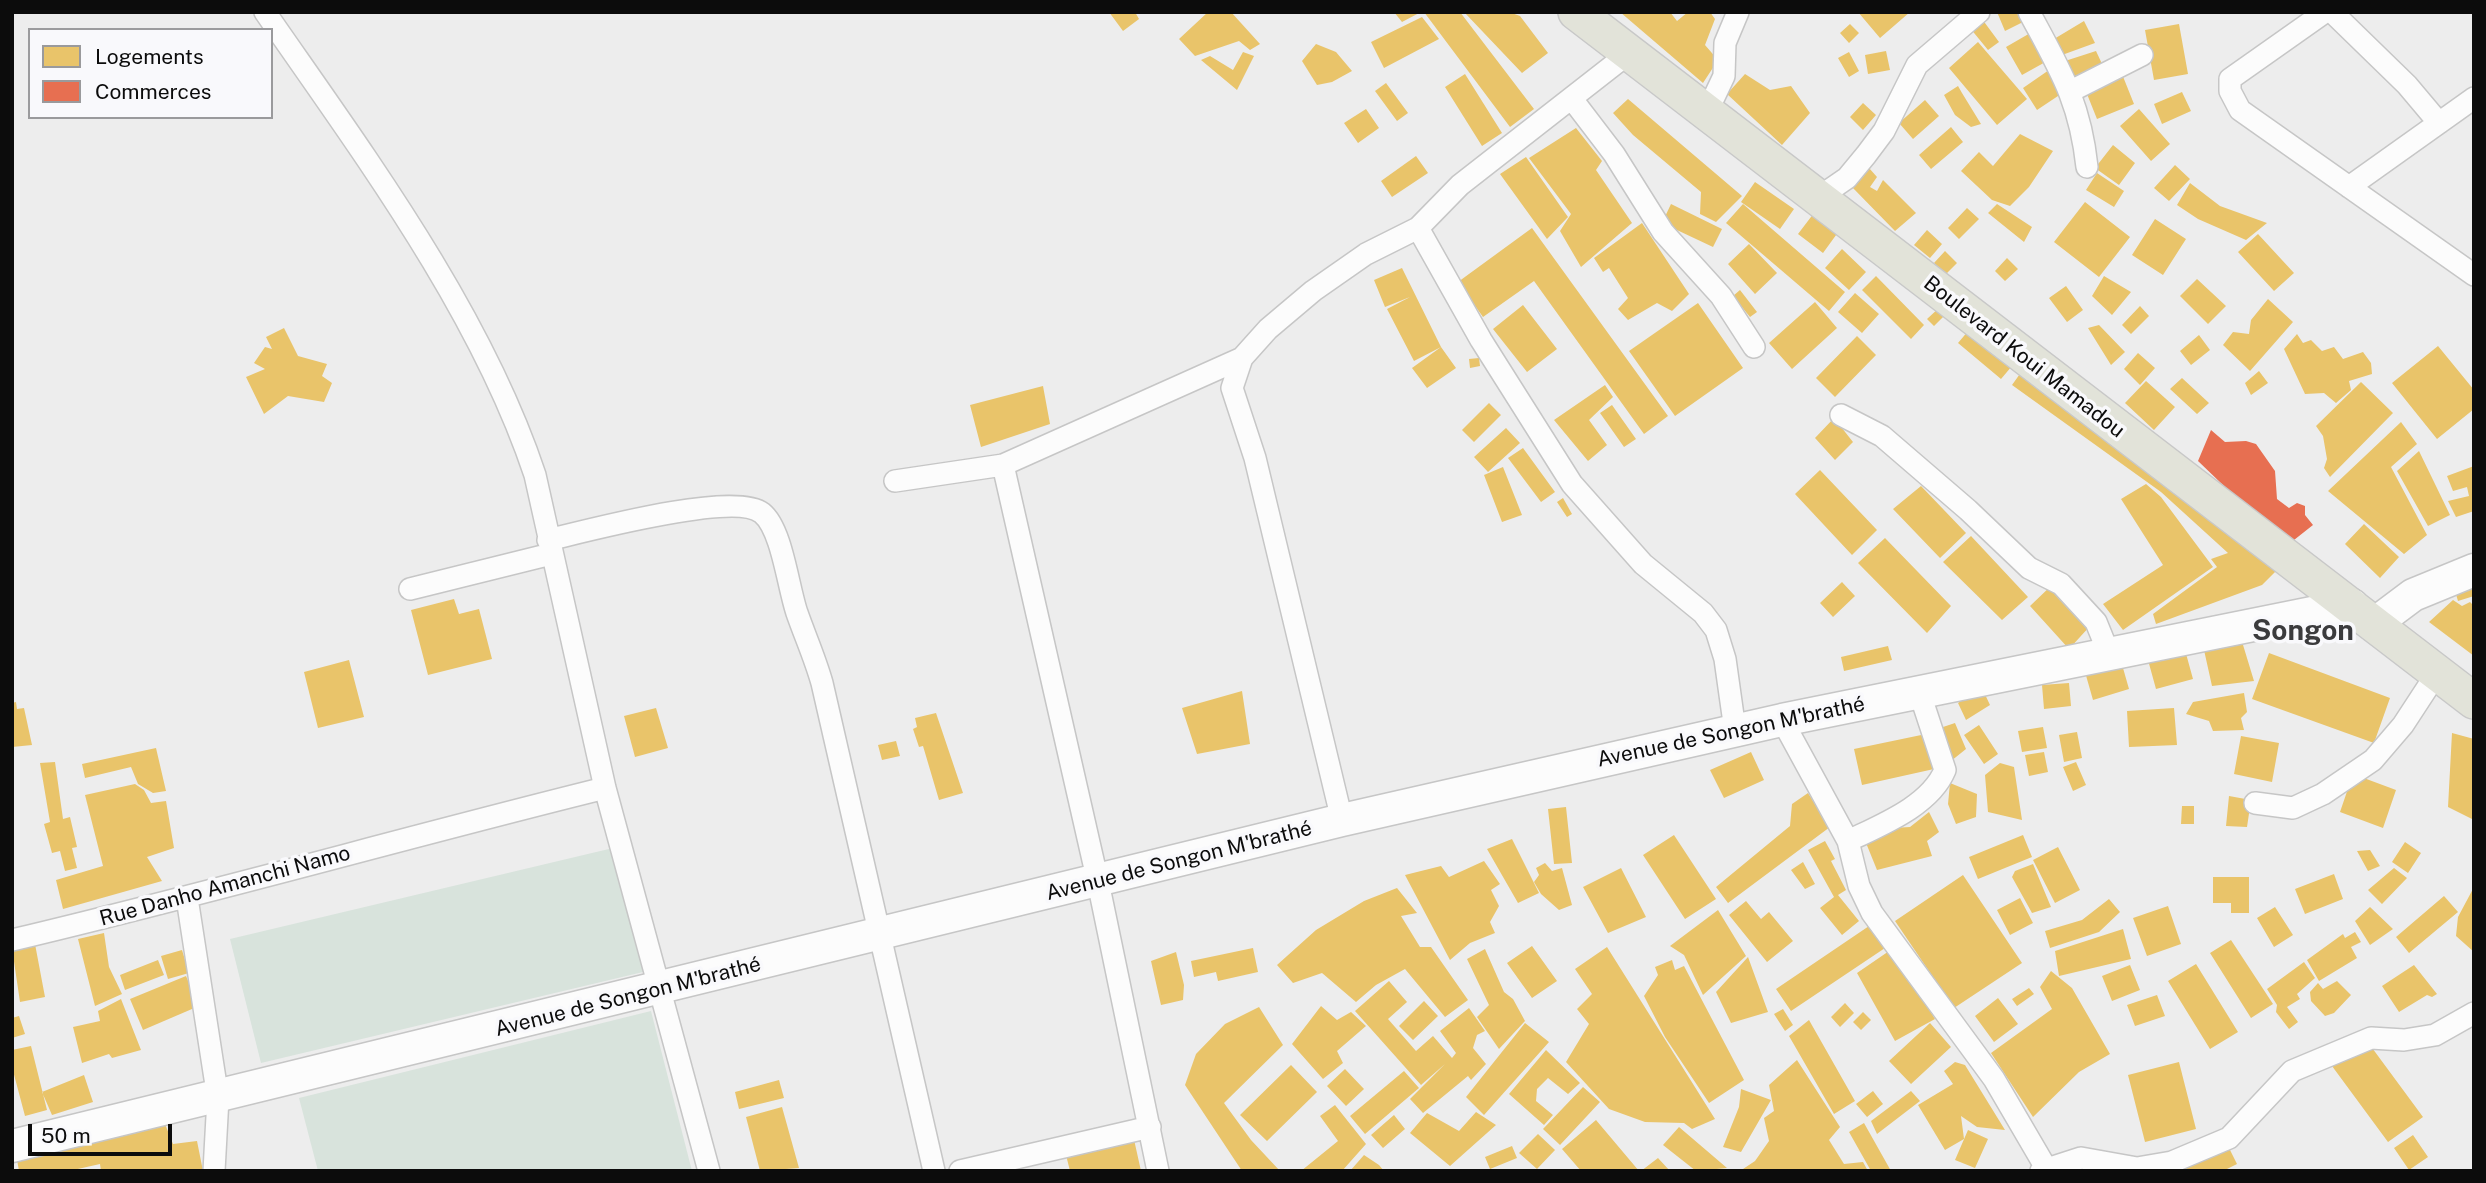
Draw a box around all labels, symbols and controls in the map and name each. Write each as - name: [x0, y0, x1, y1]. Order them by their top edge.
- legend: [28, 28, 273, 119]
- text: Logements: [95, 44, 204, 69]
- text: Commerces: [95, 79, 211, 104]
- street label: Boulevard Koui Mamadou: [1918, 271, 2130, 443]
- district label: Songon: [2252, 614, 2354, 648]
- street label: Avenue de Songon M'brathé: [1595, 691, 1867, 773]
- street label: Avenue de Songon M'brathé: [1043, 816, 1315, 906]
- street label: Rue Danho Amanchi Namo: [97, 840, 353, 932]
- street label: Avenue de Songon M'brathé: [492, 952, 764, 1042]
- scale bar: [32, 1110, 175, 1154]
- text: 50 m: [41, 1123, 91, 1148]

